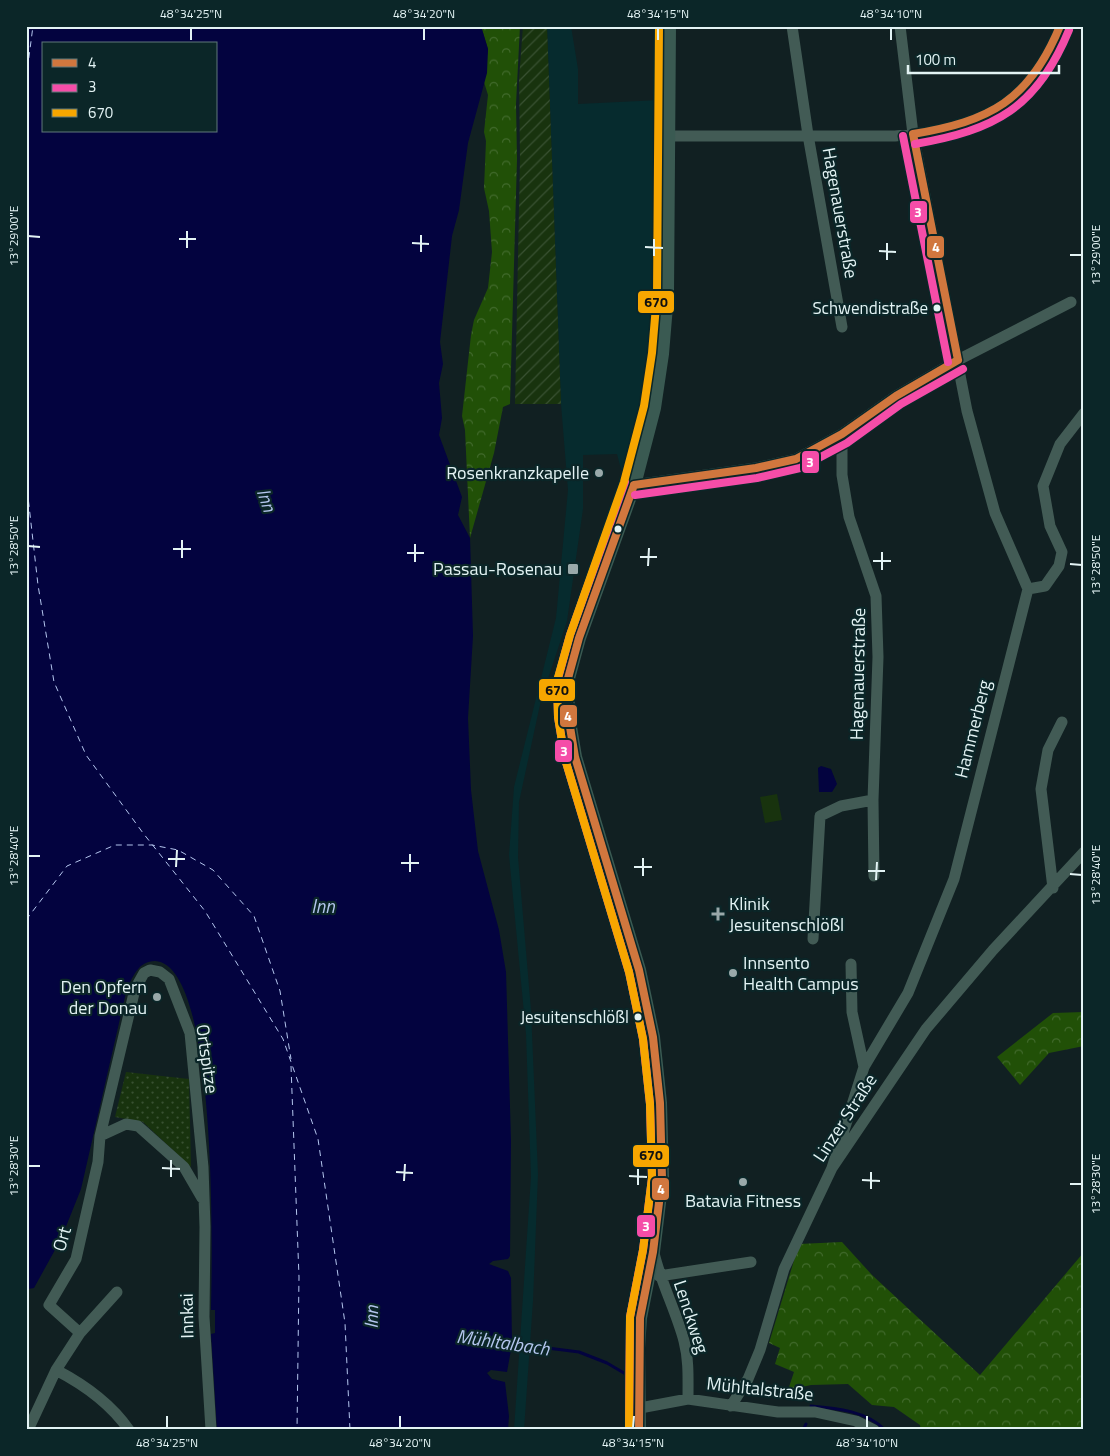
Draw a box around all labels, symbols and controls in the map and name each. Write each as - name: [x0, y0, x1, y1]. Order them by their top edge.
- text: 48°34'25"N: [160, 4, 222, 23]
- text: 48°34'20"N: [393, 4, 455, 23]
- text: 48°34'15"N: [627, 4, 689, 23]
- text: 48°34'10"N: [860, 4, 922, 23]
- legend: [42, 42, 218, 132]
- scale bar: [908, 42, 1059, 74]
- text: 100 m: [915, 48, 956, 71]
- text: 4: [88, 51, 96, 74]
- text: 3: [88, 75, 96, 98]
- text: 670: [88, 101, 113, 124]
- street label: Hagenauerstraße: [816, 145, 865, 280]
- line badge: 3: [909, 200, 928, 224]
- text: 3: [914, 201, 922, 222]
- text: 13°29'00"E: [4, 205, 23, 266]
- text: 13°29'00"E: [1086, 224, 1105, 285]
- line badge: 4: [926, 235, 945, 259]
- text: 4: [932, 236, 940, 257]
- line badge: 670: [637, 290, 675, 314]
- text: 670: [644, 291, 668, 312]
- place label: Schwendistraße: [812, 295, 928, 321]
- marker: Schwendistraße: [932, 303, 942, 313]
- line badge: 3: [801, 450, 820, 474]
- text: 3: [806, 451, 814, 472]
- place label: Rosenkranzkapelle: [446, 459, 589, 486]
- marker: Rosenkranzkapelle: [593, 467, 605, 479]
- water label: Inn: [250, 484, 285, 516]
- text: 13°28'50"E: [4, 515, 23, 576]
- unlabelled marker: [613, 524, 623, 534]
- text: 13°28'50"E: [1086, 534, 1105, 595]
- place label: Passau-Rosenau: [433, 555, 562, 582]
- marker: Passau-Rosenau: [566, 562, 580, 576]
- street label: Hagenauerstraße: [843, 608, 872, 740]
- street label: Hammerberg: [947, 677, 998, 781]
- line badge: 670: [538, 678, 576, 702]
- text: 670: [545, 679, 569, 700]
- line badge: 4: [559, 704, 578, 728]
- text: 4: [564, 705, 572, 726]
- line badge: 3: [554, 739, 573, 763]
- text: 3: [560, 740, 568, 761]
- text: 13°28'40"E: [4, 825, 23, 886]
- text: 13°28'40"E: [1086, 844, 1105, 905]
- place label: Klinik Jesuitenschlößl: [729, 890, 844, 938]
- water label: Inn: [311, 891, 335, 920]
- marker: Klinik Jesuitenschlößl: [711, 907, 725, 921]
- place label: Innsento Health Campus: [743, 949, 859, 997]
- marker: Innsento Health Campus: [727, 967, 739, 979]
- place label: Den Opfern der Donau: [61, 973, 147, 1021]
- marker: Den Opfern der Donau: [151, 991, 163, 1003]
- place label: Jesuitenschlößl: [520, 1004, 629, 1030]
- marker: Jesuitenschlößl: [633, 1012, 643, 1022]
- street label: Ortspitze: [189, 1023, 226, 1095]
- street label: Linzer Straße: [806, 1068, 883, 1167]
- text: 13°28'30"E: [4, 1135, 23, 1196]
- line badge: 670: [632, 1144, 670, 1168]
- text: 670: [639, 1144, 663, 1165]
- text: 13°28'30"E: [1086, 1153, 1105, 1214]
- marker: Batavia Fitness: [737, 1176, 749, 1188]
- line badge: 4: [651, 1177, 670, 1201]
- text: 4: [657, 1178, 665, 1199]
- place label: Batavia Fitness: [685, 1187, 801, 1214]
- line badge: 3: [636, 1214, 656, 1238]
- text: 3: [642, 1215, 650, 1236]
- street label: Ort: [45, 1223, 78, 1254]
- street label: Lenckweg: [667, 1277, 716, 1357]
- street label: Innkai: [173, 1293, 200, 1339]
- water label: Inn: [356, 1305, 385, 1329]
- water label: Mühltalbach: [455, 1321, 552, 1362]
- street label: Mühltalstraße: [705, 1369, 815, 1408]
- text: 48°34'25"N: [136, 1433, 198, 1452]
- text: 48°34'20"N: [369, 1433, 431, 1452]
- text: 48°34'15"N: [602, 1433, 664, 1452]
- text: 48°34'10"N: [836, 1433, 898, 1452]

